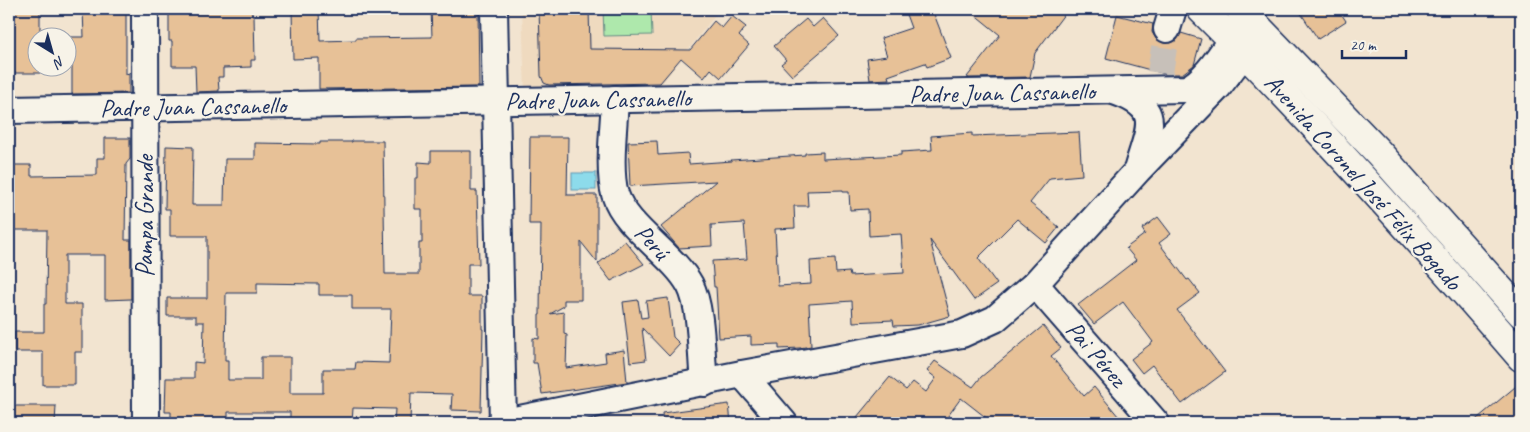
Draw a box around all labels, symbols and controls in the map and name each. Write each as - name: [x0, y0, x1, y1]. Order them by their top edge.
- north arrow: [28, 28, 78, 78]
- scale bar: [1342, 28, 1406, 60]
- text: 20 m: [1350, 36, 1377, 55]
- text: N: [49, 53, 68, 73]
- street label: Avenida Coronel José Félix Bogado: [1257, 67, 1470, 298]
- street label: Padre Juan Cassanello: [909, 75, 1098, 111]
- street label: Padre Juan Cassanello: [505, 82, 694, 118]
- street label: Padre Juan Cassanello: [100, 89, 289, 125]
- street label: Pampa Grande: [129, 153, 161, 277]
- street label: Perú: [628, 217, 678, 268]
- street label: Pai Pérez: [1059, 314, 1135, 395]

